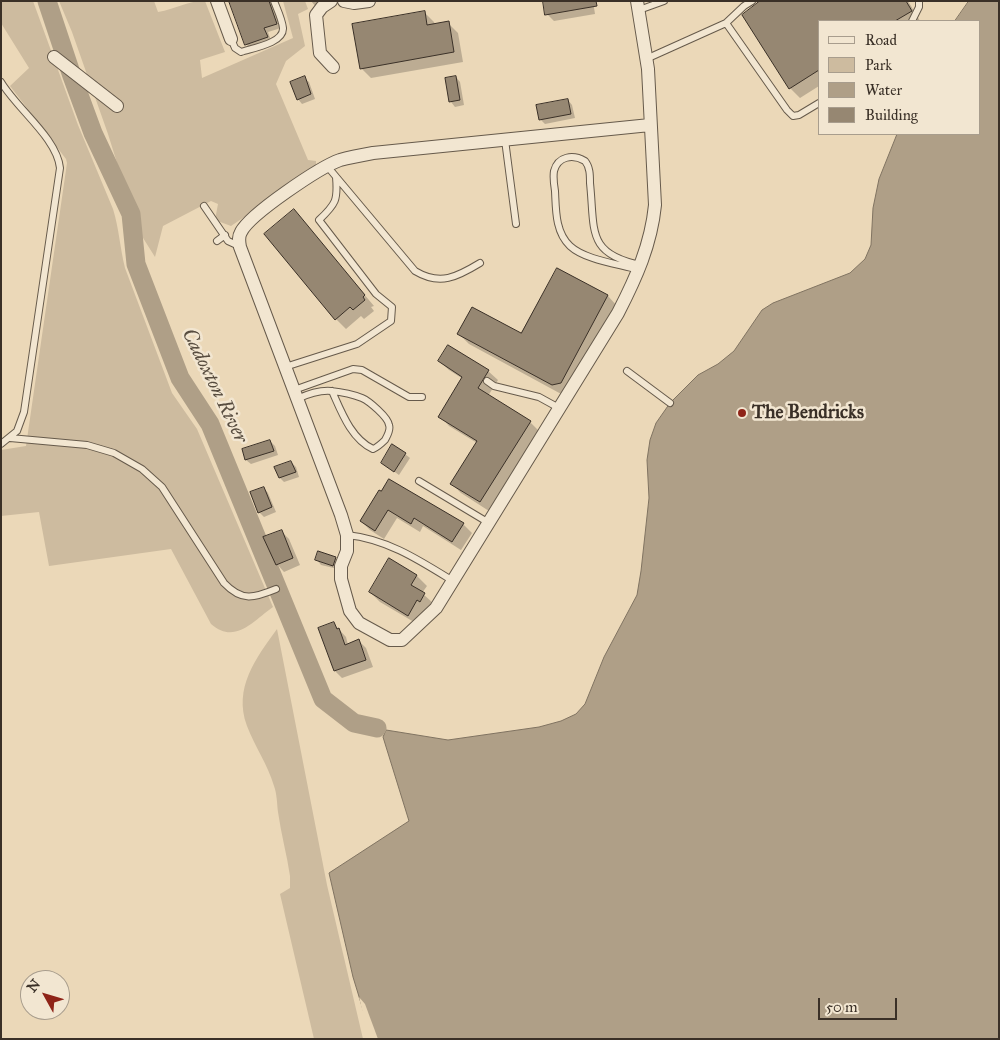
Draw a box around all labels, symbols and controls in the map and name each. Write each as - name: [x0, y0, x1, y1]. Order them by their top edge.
- legend: [818, 20, 980, 135]
- text: Road: [865, 31, 897, 49]
- text: Park: [865, 56, 892, 74]
- text: Water: [865, 81, 902, 99]
- text: Building: [865, 106, 918, 124]
- water label: Cadoxton River: [176, 325, 252, 447]
- place label: The Bendricks: [752, 402, 864, 424]
- marker: The Bendricks: [736, 407, 748, 419]
- north arrow: [20, 970, 70, 1020]
- text: N: [23, 976, 44, 996]
- scale bar: [820, 988, 899, 1020]
- text: 50 m: [826, 998, 858, 1016]

